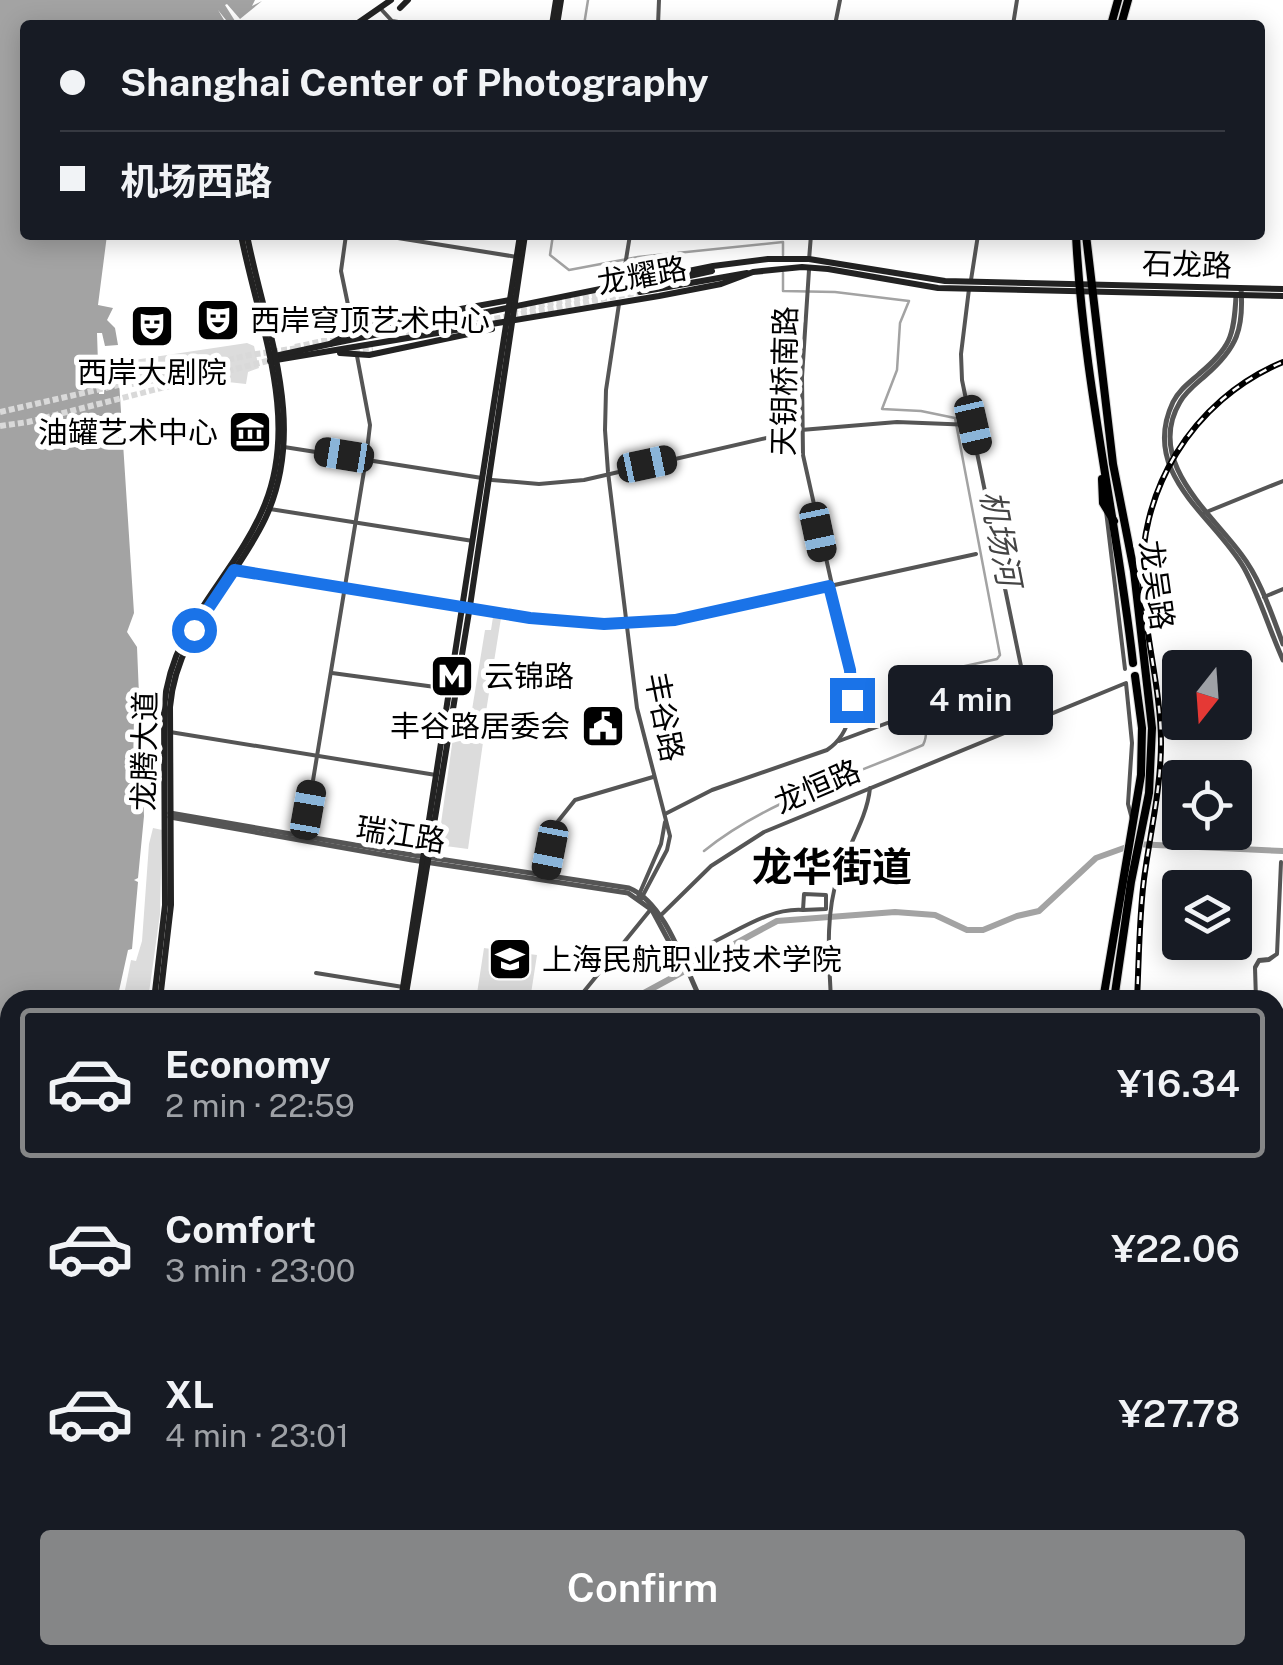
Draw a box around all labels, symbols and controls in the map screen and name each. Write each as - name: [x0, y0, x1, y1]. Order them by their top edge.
- text: Shanghai Center of Photography: [120, 60, 709, 105]
- text: 机场西路: [120, 159, 272, 204]
- street label: 石龙路: [1141, 244, 1233, 284]
- street label: 龙耀路: [595, 249, 689, 301]
- theatre icon: 西岸穹顶艺术中心: [195, 297, 241, 343]
- place label: 西岸穹顶艺术中心: [250, 302, 490, 338]
- theatre icon: 西岸大剧院: [129, 303, 175, 349]
- street label: 天钥桥南路: [765, 306, 803, 456]
- place label: 西岸大剧院: [77, 354, 227, 390]
- car: [952, 392, 994, 458]
- museum icon: 油罐艺术中心: [227, 409, 273, 455]
- place label: 油罐艺术中心: [38, 414, 218, 450]
- car: [312, 435, 376, 475]
- car: [615, 443, 679, 485]
- water label: 机场河: [974, 487, 1029, 595]
- car: [797, 500, 839, 564]
- street label: 龙吴路: [1133, 538, 1181, 632]
- route start: [172, 608, 217, 653]
- north arrow: [1162, 650, 1252, 740]
- map controls: [1162, 650, 1252, 960]
- metro station icon: 云锦路: [429, 653, 475, 699]
- place label: 云锦路: [484, 658, 574, 694]
- callout: 4 min: [887, 665, 1052, 735]
- street label: 丰谷路: [639, 669, 691, 765]
- route end: [830, 678, 875, 723]
- text: 4 min: [929, 681, 1012, 718]
- street label: 龙腾大道: [125, 691, 163, 811]
- public building icon: 丰谷路居委会: [580, 703, 626, 749]
- place label: 丰谷路居委会: [390, 708, 570, 744]
- street label: 龙恒路: [769, 752, 865, 820]
- button: locate: [1162, 760, 1252, 850]
- car: [288, 778, 328, 842]
- street label: 瑞江路: [354, 809, 448, 859]
- car: [530, 818, 570, 882]
- district label: 龙华街道: [752, 843, 912, 890]
- button: layers: [1162, 870, 1252, 960]
- school or university icon: 上海民航职业技术学院: [487, 936, 533, 982]
- place label: 上海民航职业技术学院: [542, 941, 842, 977]
- icon: car: [45, 1038, 135, 1128]
- text: Economy: [165, 1042, 331, 1087]
- text: ¥16.34: [1117, 1061, 1240, 1106]
- text: 2 min · 22:59: [165, 1087, 355, 1124]
- icon: car: [45, 1203, 135, 1293]
- text: Comfort: [165, 1207, 316, 1252]
- text: ¥22.06: [1111, 1226, 1240, 1271]
- text: 3 min · 23:00: [165, 1252, 355, 1289]
- icon: car: [45, 1368, 135, 1458]
- text: XL: [165, 1372, 214, 1417]
- text: ¥27.78: [1119, 1391, 1240, 1436]
- text: 4 min · 23:01: [165, 1417, 349, 1454]
- button: Confirm: [40, 1530, 1245, 1645]

